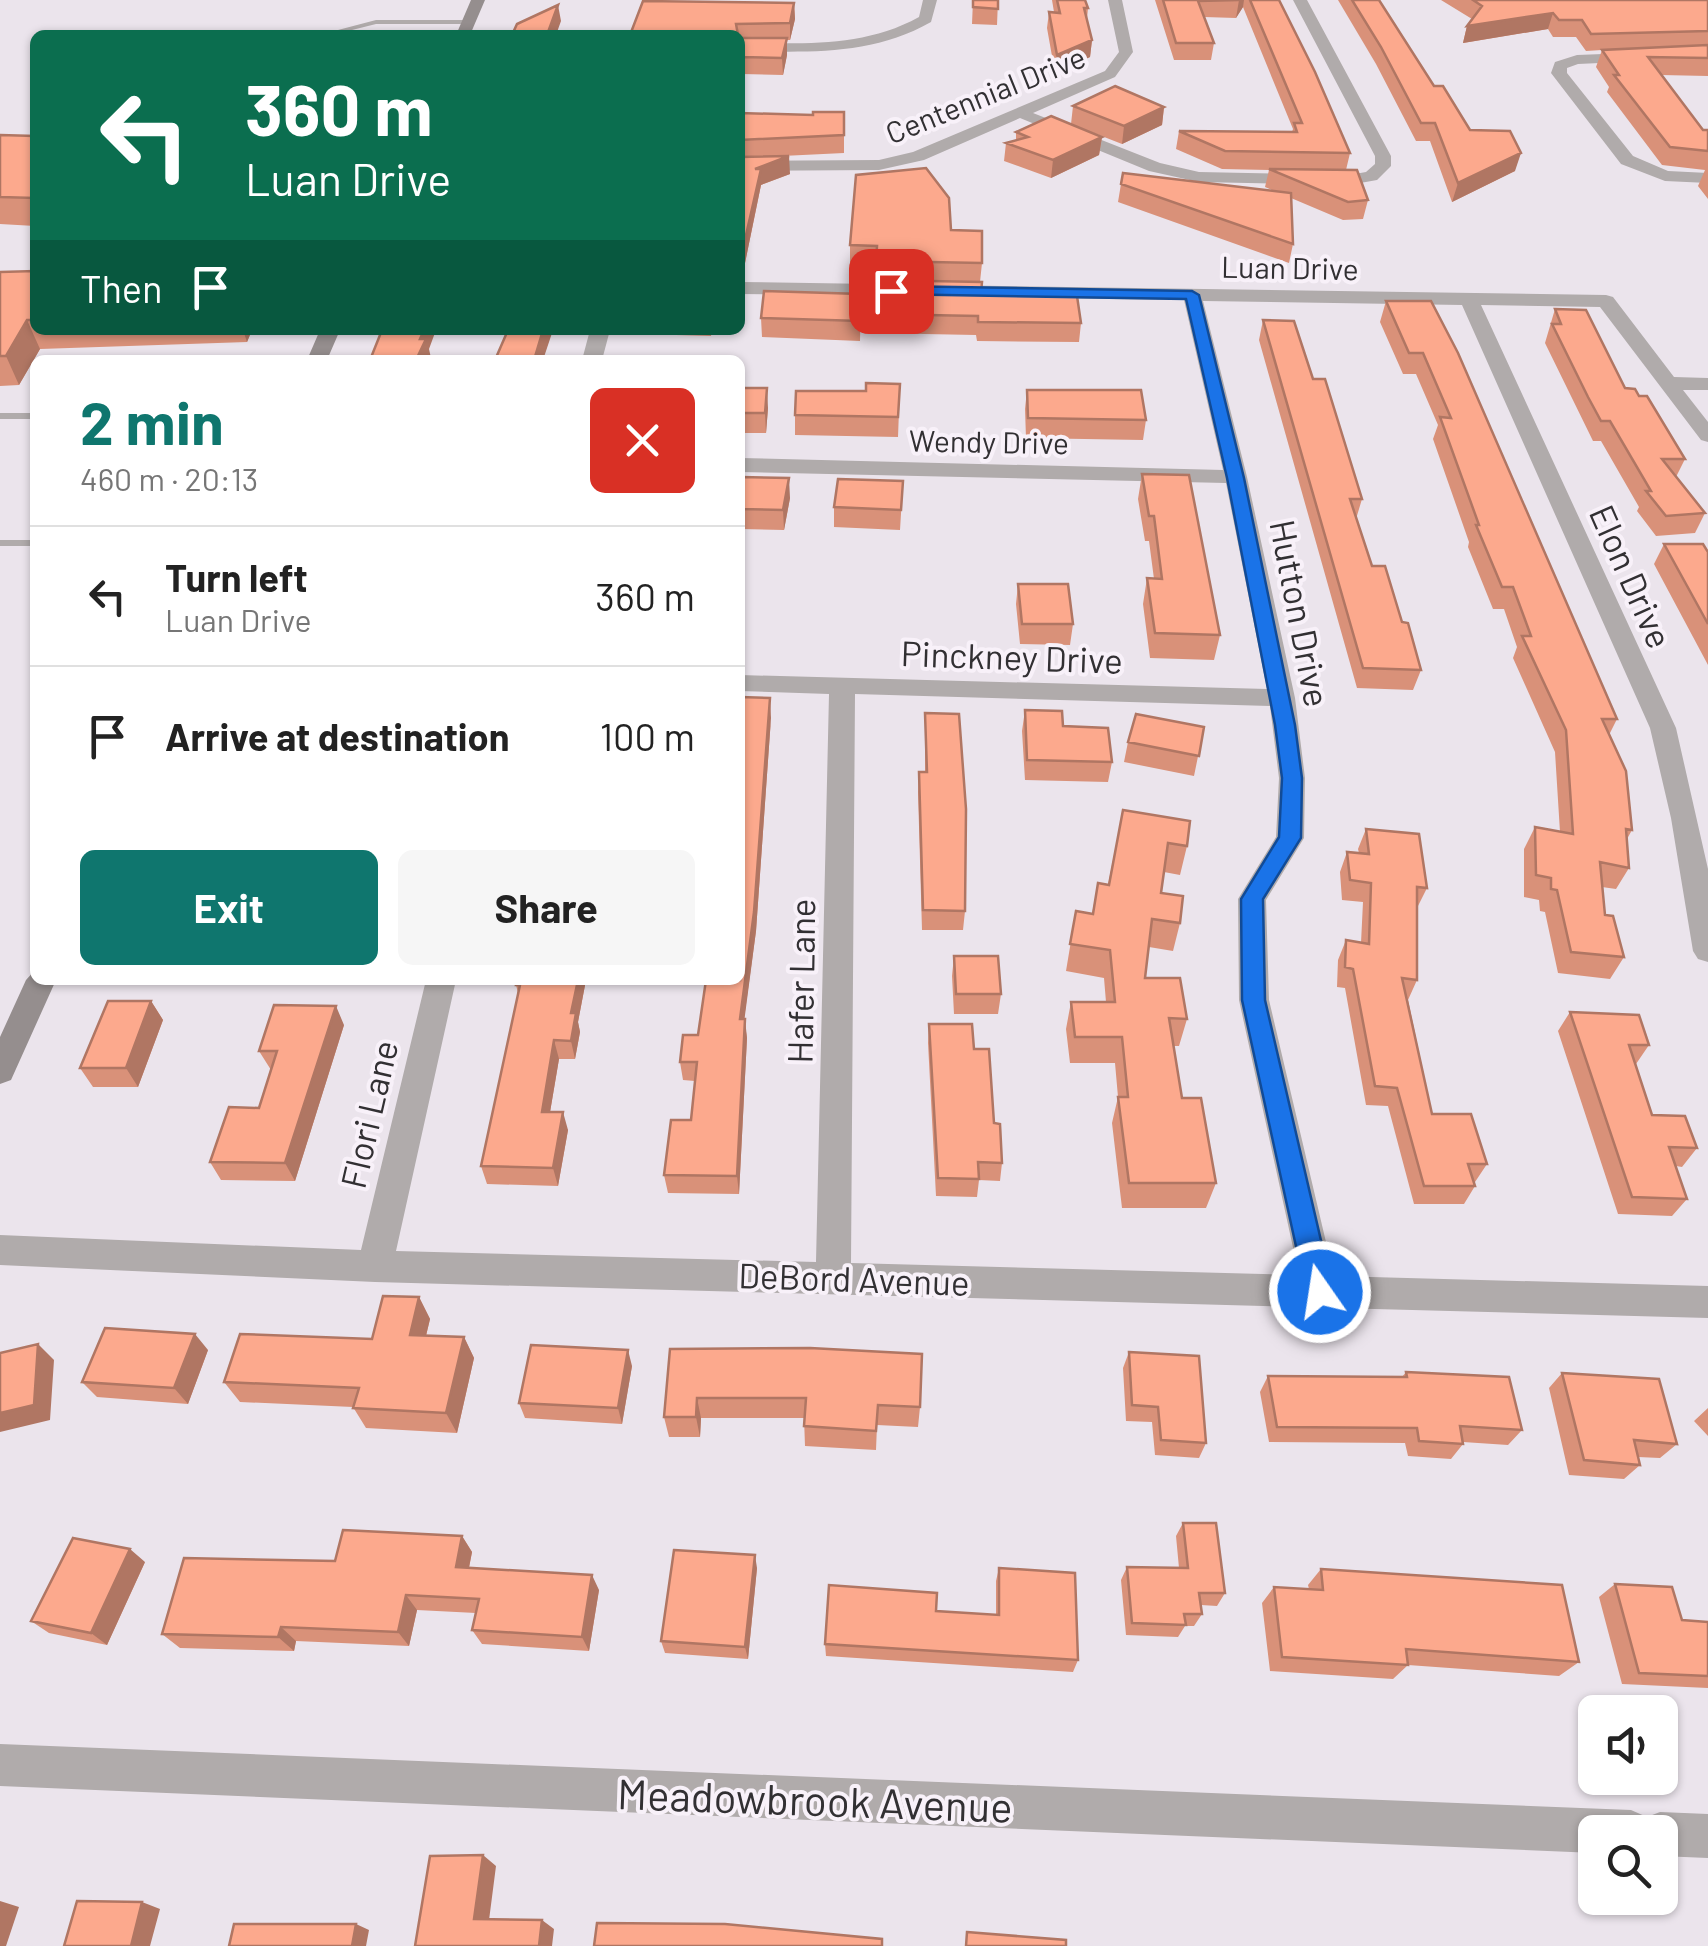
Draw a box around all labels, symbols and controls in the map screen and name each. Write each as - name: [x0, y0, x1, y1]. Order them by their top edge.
- street label: Centennial Drive: [880, 38, 1090, 150]
- text: 360 m: [245, 66, 433, 150]
- icon: left: [80, 70, 210, 200]
- text: Luan Drive: [245, 151, 451, 205]
- street label: Luan Drive: [1221, 248, 1359, 286]
- pin: [849, 249, 934, 334]
- icon: arrive: [183, 260, 238, 315]
- icon: arrive: [864, 264, 919, 319]
- text: Then: [80, 265, 163, 311]
- text: 2 min: [80, 385, 224, 457]
- button: close: [590, 388, 695, 493]
- street label: Wendy Drive: [909, 422, 1069, 460]
- text: 460 m · 20:13: [80, 459, 258, 497]
- street label: Elon Drive: [1582, 498, 1682, 654]
- street label: Hutton Drive: [1262, 516, 1340, 710]
- text: Turn left: [165, 554, 308, 600]
- icon: left: [80, 569, 135, 624]
- text: 360 m: [595, 573, 695, 619]
- text: Luan Drive: [165, 600, 312, 638]
- street label: Pinckney Drive: [900, 631, 1124, 681]
- icon: arrive: [80, 709, 135, 764]
- text: Arrive at destination: [165, 713, 510, 759]
- text: 100 m: [600, 713, 695, 759]
- button: Exit: [80, 850, 378, 965]
- button: Share: [398, 850, 695, 965]
- street label: Hafer Lane: [778, 898, 822, 1064]
- street label: Flori Lane: [331, 1036, 405, 1192]
- position arrow: [1268, 1240, 1372, 1344]
- street label: DeBord Avenue: [738, 1253, 970, 1303]
- map controls: [1578, 1695, 1678, 1915]
- button: sound: [1578, 1695, 1678, 1795]
- street label: Meadowbrook Avenue: [616, 1767, 1014, 1831]
- button: search: [1578, 1815, 1678, 1915]

